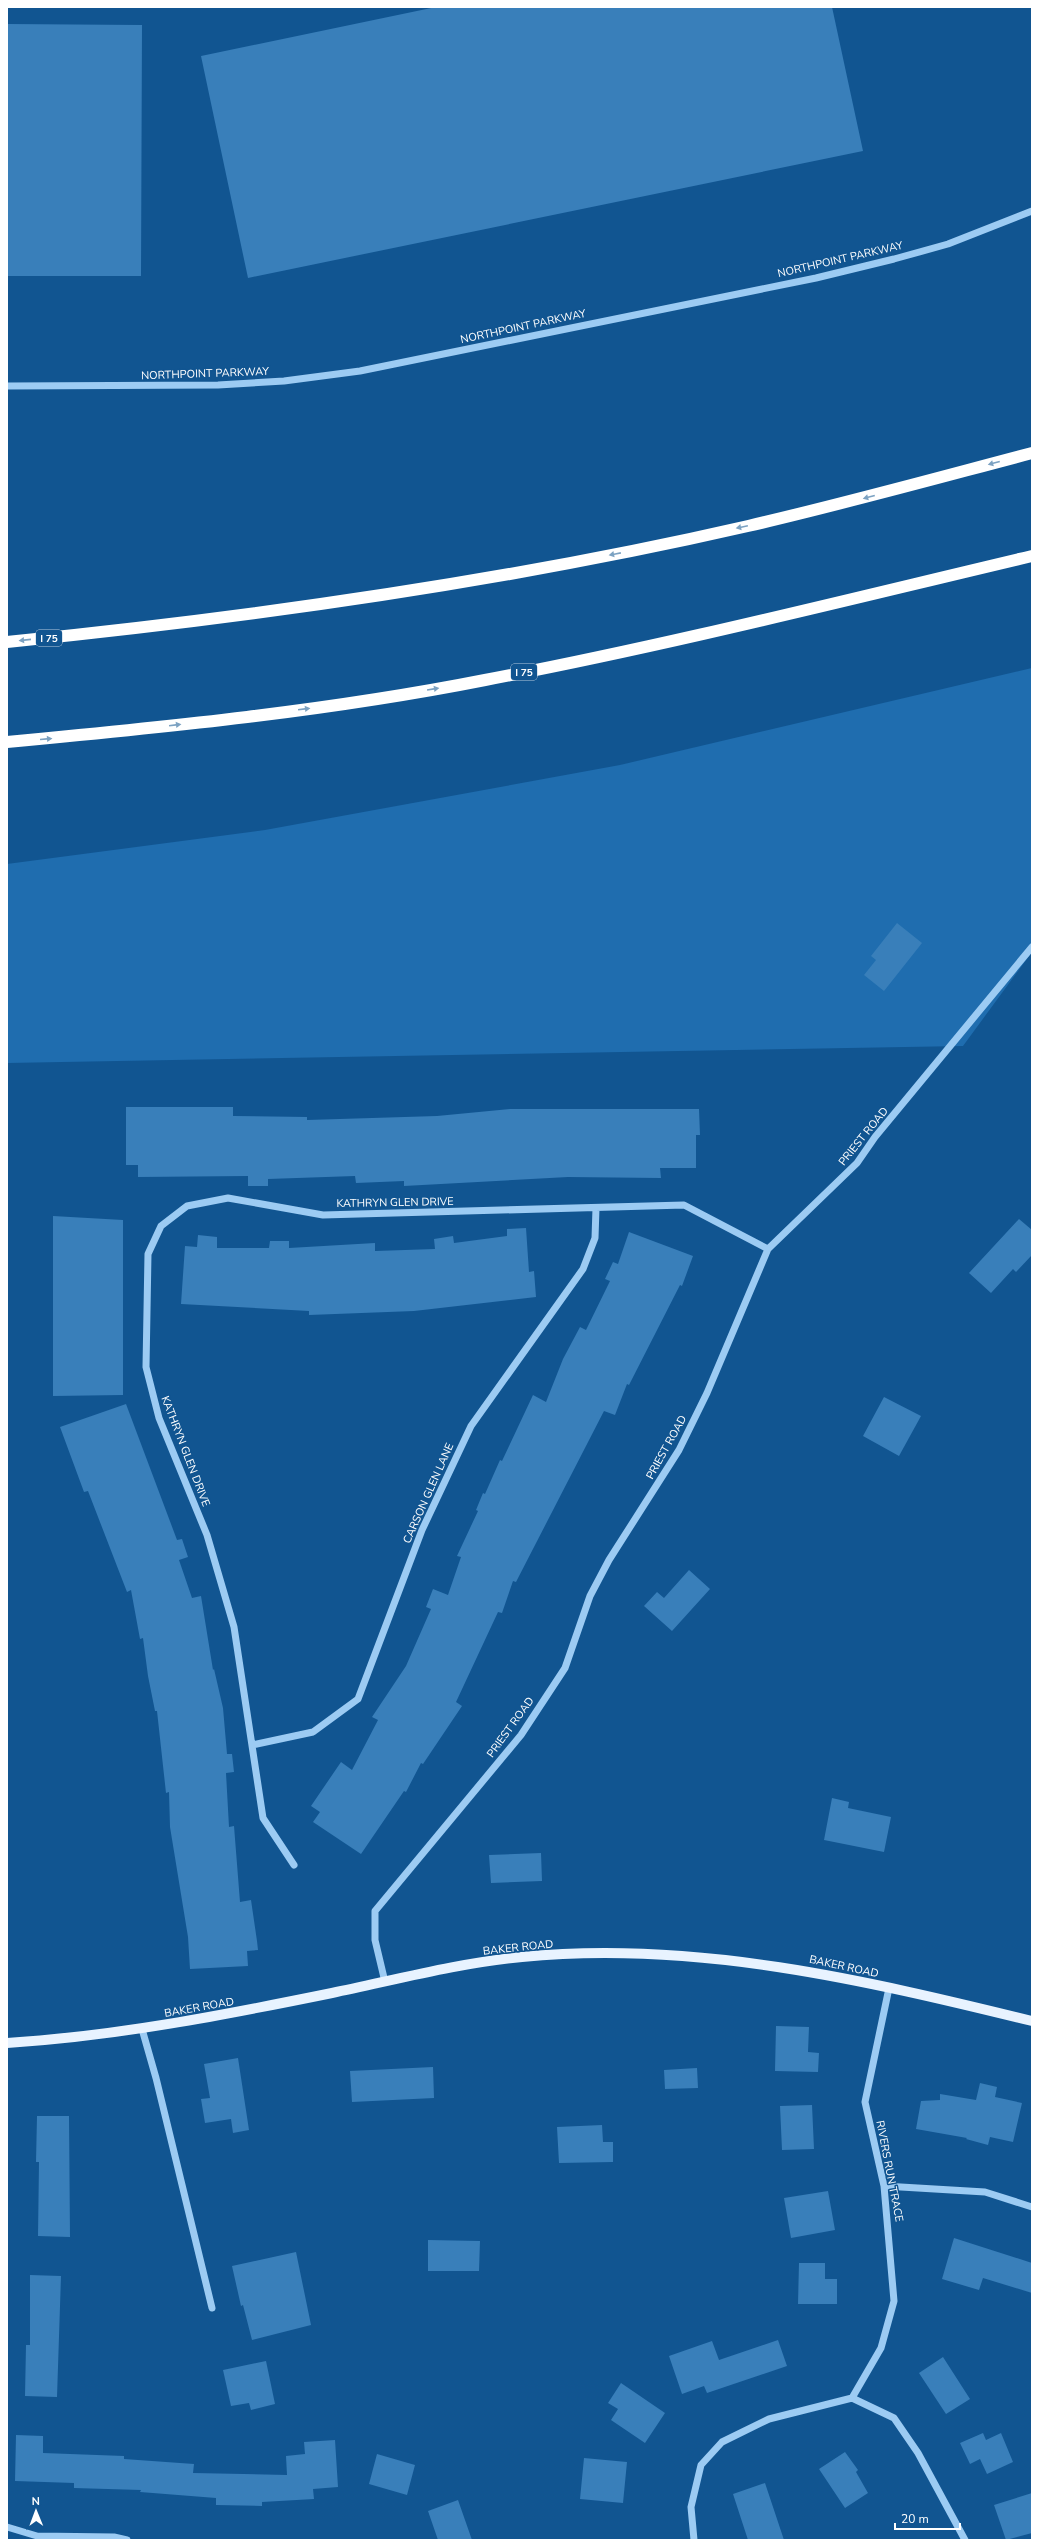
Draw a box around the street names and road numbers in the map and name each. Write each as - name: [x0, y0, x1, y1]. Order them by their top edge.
- street label: NORTHPOINT PARKWAY: [776, 238, 905, 281]
- street label: NORTHPOINT PARKWAY: [459, 306, 588, 347]
- street label: NORTHPOINT PARKWAY: [141, 364, 270, 383]
- road number: I 75: [36, 630, 62, 646]
- road number: I 75: [511, 664, 537, 680]
- street label: PRIEST ROAD: [835, 1104, 892, 1169]
- street label: KATHRYN GLEN DRIVE: [336, 1194, 454, 1211]
- street label: KATHRYN GLEN DRIVE: [157, 1394, 214, 1509]
- street label: PRIEST ROAD: [643, 1412, 690, 1482]
- street label: CARSON GLEN LANE: [400, 1441, 457, 1546]
- street label: PRIEST ROAD: [483, 1694, 537, 1761]
- street label: BAKER ROAD: [482, 1936, 554, 1959]
- street label: BAKER ROAD: [808, 1952, 880, 1981]
- street label: BAKER ROAD: [163, 1994, 235, 2021]
- street label: RIVERS RUN TRACE: [872, 2119, 907, 2223]

